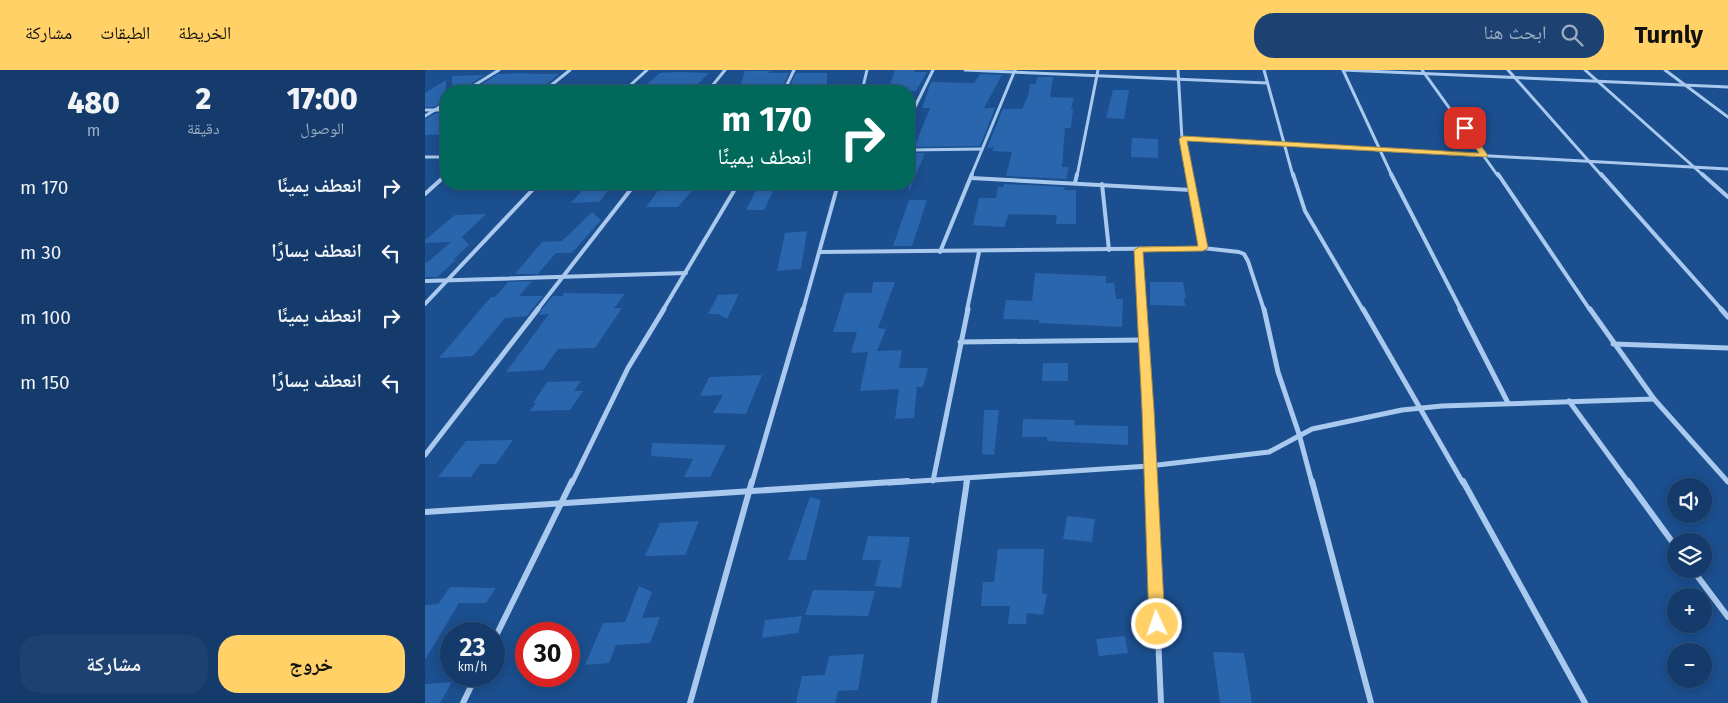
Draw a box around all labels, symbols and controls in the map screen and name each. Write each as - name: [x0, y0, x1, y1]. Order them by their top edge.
- search box: [1254, 13, 1604, 58]
- text: ابحث هنا: [1484, 21, 1546, 44]
- icon: search: [1558, 21, 1586, 49]
- text: Turnly: [1634, 21, 1703, 49]
- text: مشاركة: [25, 22, 72, 44]
- text: الطبقات: [100, 22, 150, 44]
- text: الخريطة: [178, 22, 231, 44]
- text: 2: [195, 81, 211, 117]
- text: 17:00: [287, 81, 358, 117]
- text: 480: [67, 85, 120, 121]
- text: 170 m: [721, 98, 812, 140]
- icon: right: [830, 105, 895, 170]
- pin: [1444, 107, 1486, 149]
- icon: arrive: [1451, 114, 1479, 142]
- text: دقيقة: [187, 119, 220, 138]
- text: الوصول: [300, 119, 344, 138]
- text: m: [87, 121, 100, 140]
- text: انعطف يمينًا: [717, 143, 812, 170]
- text: انعطف يمينًا: [277, 174, 362, 197]
- icon: right: [377, 174, 405, 202]
- text: 170 m: [20, 176, 68, 199]
- text: انعطف يسارًا: [271, 239, 362, 262]
- icon: left: [377, 239, 405, 267]
- text: 30 m: [20, 241, 61, 264]
- text: انعطف يمينًا: [277, 304, 362, 327]
- icon: right: [377, 304, 405, 332]
- text: 100 m: [20, 306, 71, 329]
- text: انعطف يسارًا: [271, 369, 362, 392]
- icon: left: [377, 369, 405, 397]
- text: 150 m: [20, 371, 70, 394]
- map controls: [1667, 478, 1712, 688]
- button: sound: [1667, 478, 1712, 523]
- button: layers: [1667, 533, 1712, 578]
- button: +: [1667, 588, 1712, 633]
- position arrow: [1130, 597, 1182, 649]
- speed limit sign: 30: [515, 622, 580, 687]
- text: 23: [460, 633, 485, 663]
- button: مشاركة: [20, 635, 208, 693]
- button: خروج: [218, 635, 405, 693]
- button: −: [1667, 643, 1712, 688]
- text: km/h: [458, 660, 487, 674]

